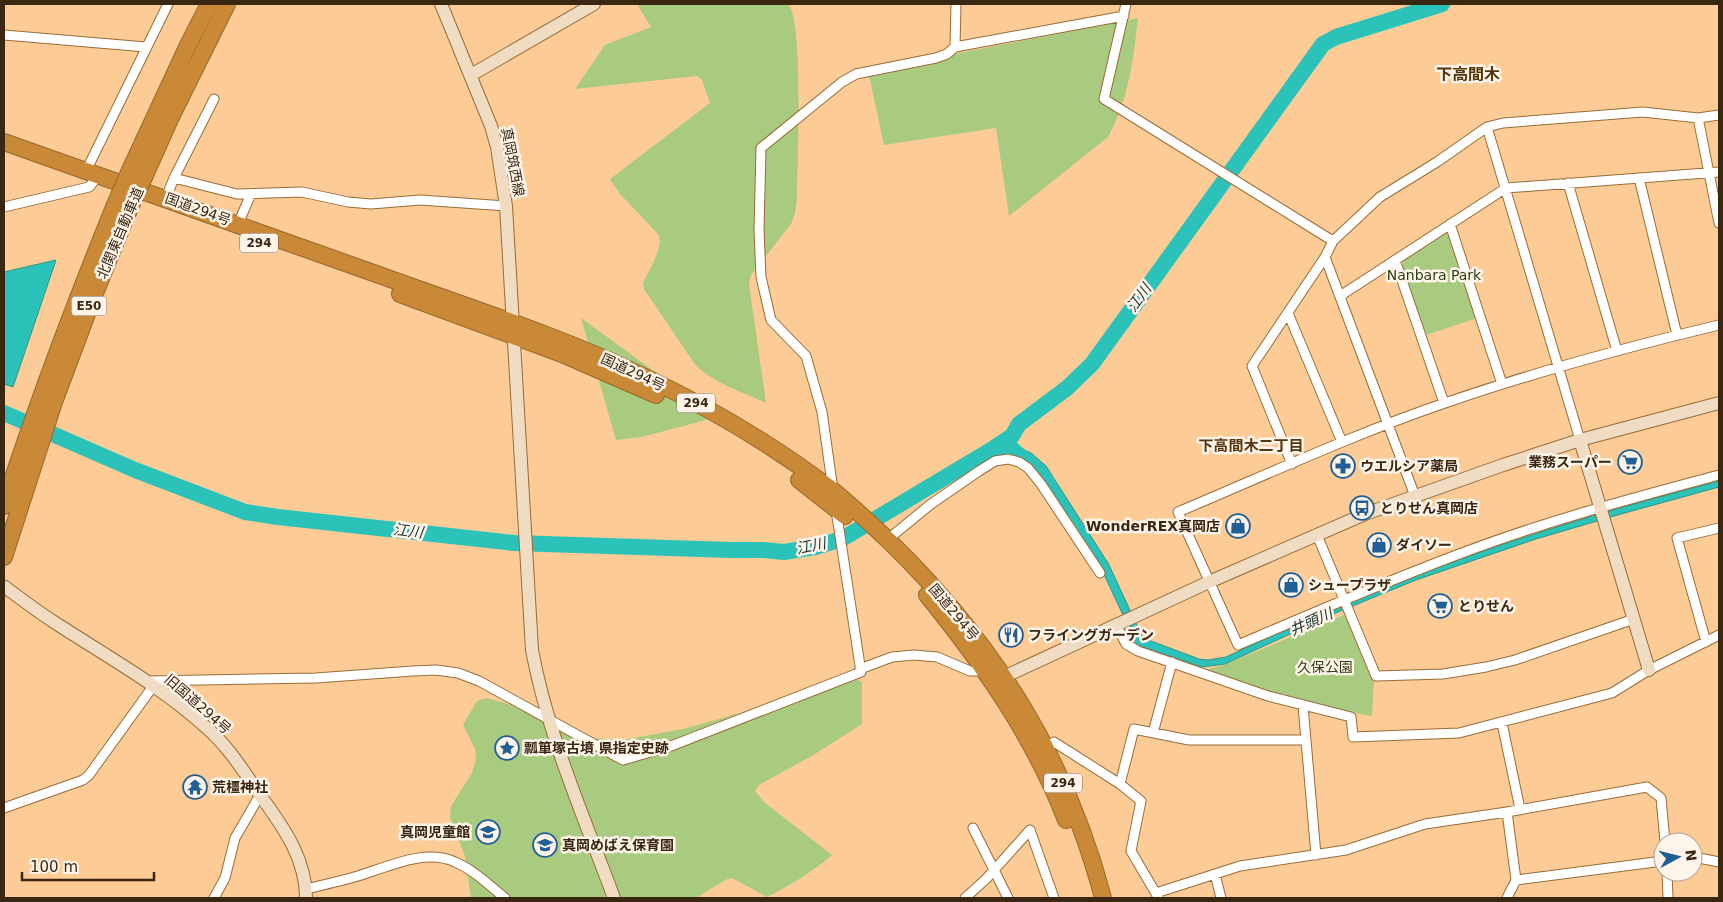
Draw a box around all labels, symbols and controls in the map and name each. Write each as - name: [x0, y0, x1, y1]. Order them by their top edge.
- district label: 下高間木: [1436, 65, 1500, 84]
- street label: 真岡筑西線: [498, 126, 528, 198]
- street label: 北関東自動車道: [93, 185, 147, 281]
- street label: 国道294号: [163, 190, 233, 228]
- road number: 294: [240, 234, 278, 252]
- park label: Nanbara Park: [1387, 267, 1482, 283]
- water label: 江川: [1123, 279, 1156, 315]
- road number: E50: [72, 296, 106, 316]
- street label: 国道294号: [598, 350, 668, 394]
- road number: 294: [677, 393, 715, 412]
- district label: 下高間木二丁目: [1198, 437, 1304, 455]
- supermarket icon: 業務スーパー: [1617, 449, 1643, 475]
- pharmacy icon: ウエルシア薬局: [1330, 453, 1356, 479]
- place label: 業務スーパー: [1528, 454, 1612, 470]
- place label: ウエルシア薬局: [1360, 458, 1458, 474]
- bus stop icon: とりせん真岡店: [1349, 495, 1375, 521]
- place label: とりせん真岡店: [1380, 500, 1478, 516]
- shop icon: WonderREX真岡店: [1225, 513, 1251, 539]
- place label: WonderREX真岡店: [1086, 518, 1220, 534]
- water label: 江川: [392, 520, 426, 542]
- shop icon: ダイソー: [1366, 532, 1392, 558]
- water label: 江川: [794, 534, 829, 558]
- place label: ダイソー: [1396, 537, 1452, 553]
- shop icon: シュープラザ: [1278, 572, 1304, 598]
- place label: シュープラザ: [1308, 577, 1391, 593]
- street label: 国道294号: [926, 581, 982, 643]
- supermarket icon: とりせん: [1427, 593, 1453, 619]
- place label: とりせん: [1458, 598, 1514, 614]
- water label: 井頭川: [1287, 604, 1337, 639]
- restaurant icon: フライングガーデン: [998, 622, 1024, 648]
- place label: フライングガーデン: [1028, 627, 1154, 643]
- park label: 久保公園: [1297, 659, 1353, 675]
- street label: 旧国道294号: [162, 671, 234, 737]
- place icon: 瓢箪塚古墳 県指定史跡: [494, 735, 520, 761]
- place label: 瓢箪塚古墳 県指定史跡: [524, 740, 669, 756]
- temple icon: 荒橿神社: [182, 774, 208, 800]
- road number: 294: [1044, 774, 1082, 792]
- place label: 荒橿神社: [212, 779, 268, 795]
- school or university icon: 真岡児童館: [475, 819, 501, 845]
- place label: 真岡児童館: [400, 824, 470, 840]
- school or university icon: 真岡めばえ保育園: [532, 832, 558, 858]
- north arrow: [1653, 832, 1703, 882]
- place label: 真岡めばえ保育園: [562, 837, 674, 853]
- text: N: [1682, 849, 1700, 862]
- scale bar: [22, 850, 155, 882]
- text: 100 m: [30, 858, 78, 876]

